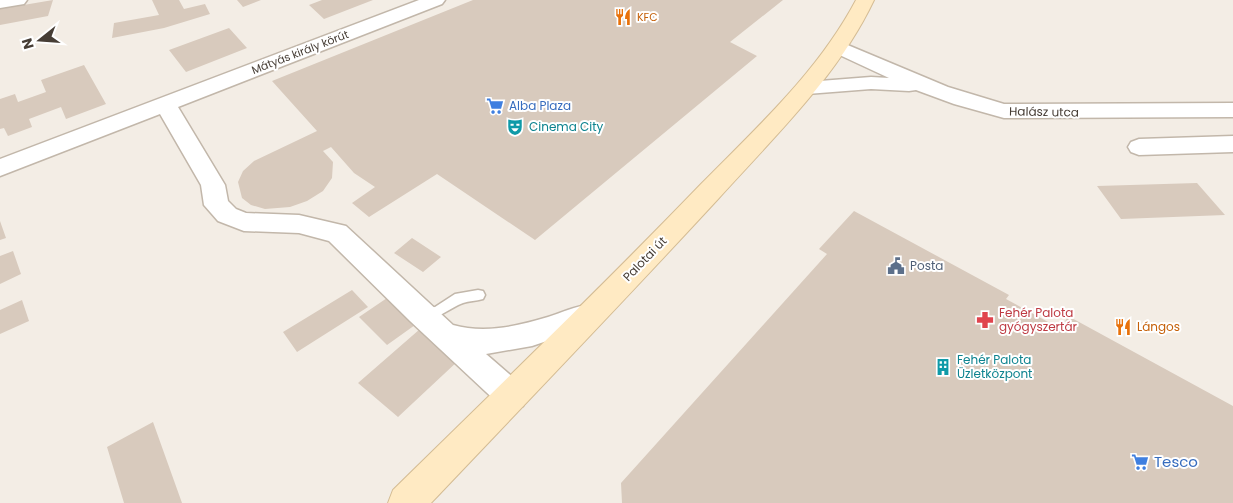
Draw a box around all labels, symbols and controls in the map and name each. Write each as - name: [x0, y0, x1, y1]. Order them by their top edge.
- restaurant icon: KFC: [613, 7, 633, 27]
- place label: KFC: [637, 9, 658, 25]
- north arrow: [15, 15, 65, 65]
- street label: Mátyás király körút: [249, 26, 351, 78]
- text: N: [16, 36, 39, 52]
- supermarket icon: Alba Plaza: [485, 96, 505, 116]
- place label: Alba Plaza: [509, 97, 571, 114]
- street label: Halász utca: [1009, 102, 1079, 121]
- theatre icon: Cinema City: [505, 117, 525, 137]
- place label: Cinema City: [529, 118, 604, 135]
- street label: Palotai út: [619, 232, 670, 285]
- public building icon: Posta: [886, 256, 906, 276]
- place label: Posta: [910, 257, 943, 274]
- place label: Fehér Palota gyógyszertár: [999, 304, 1078, 335]
- pharmacy icon: Fehér Palota gyógyszertár: [975, 310, 995, 330]
- restaurant icon: Lángos: [1113, 317, 1133, 337]
- place label: Lángos: [1137, 318, 1180, 335]
- place label: Fehér Palota Üzletközpont: [957, 351, 1032, 382]
- building icon: Fehér Palota Üzletközpont: [933, 357, 953, 377]
- place label: Tesco: [1154, 451, 1198, 472]
- supermarket icon: Tesco: [1130, 452, 1150, 472]

